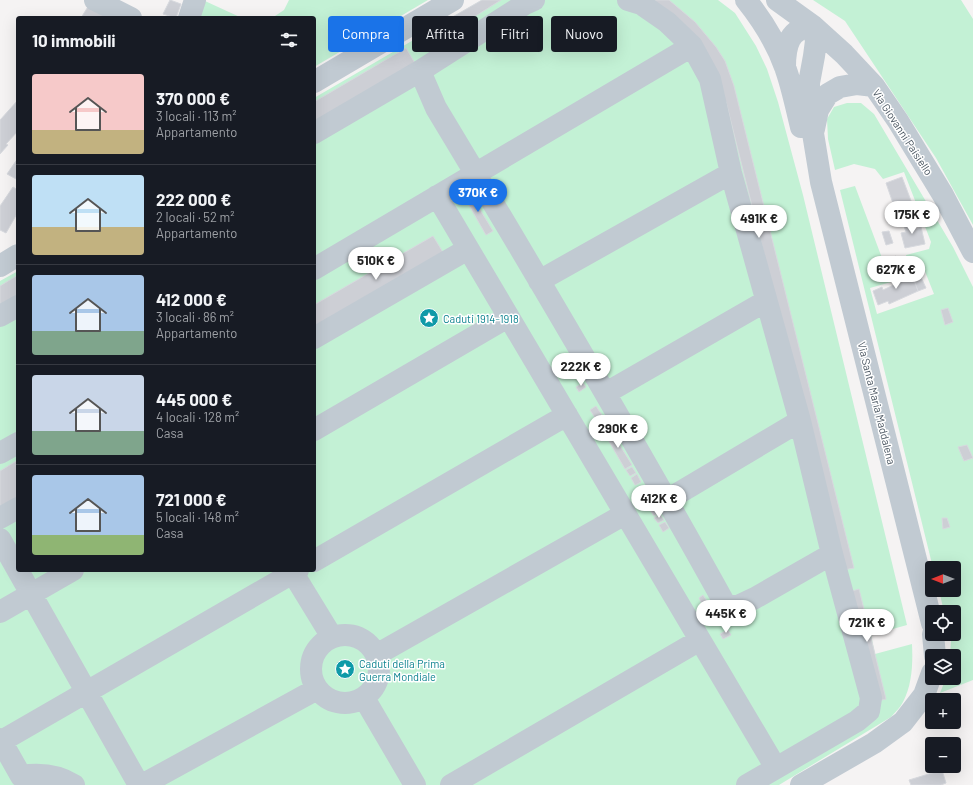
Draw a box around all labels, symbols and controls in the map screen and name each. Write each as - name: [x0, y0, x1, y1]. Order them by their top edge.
- chip: Compra: [328, 16, 404, 52]
- chip: Affitta: [412, 16, 478, 52]
- chip: Filtri: [486, 16, 543, 52]
- chip: Nuovo: [551, 16, 617, 52]
- icon: filters: [278, 29, 300, 51]
- text: 10 immobili: [32, 30, 116, 50]
- street label: Via Giovanni Paisiello: [870, 87, 936, 177]
- text: 370 000 €: [156, 88, 230, 108]
- icon: home: [64, 90, 112, 138]
- text: 3 locali · 113 m²: [156, 108, 236, 124]
- text: Appartamento: [156, 124, 237, 140]
- pin: 370K €: [445, 179, 511, 213]
- text: 370K €: [458, 184, 498, 200]
- text: 222 000 €: [156, 189, 231, 209]
- icon: home: [64, 191, 112, 239]
- pin: 175K €: [879, 201, 945, 235]
- pin: 491K €: [726, 205, 792, 239]
- text: 175K €: [893, 206, 931, 222]
- text: 2 locali · 52 m²: [156, 209, 235, 225]
- text: 491K €: [740, 210, 778, 226]
- text: Appartamento: [156, 225, 237, 241]
- pin: 510K €: [343, 247, 409, 281]
- text: 510K €: [357, 252, 395, 268]
- pin: 627K €: [863, 256, 929, 290]
- text: 627K €: [876, 261, 916, 277]
- text: 412 000 €: [156, 289, 227, 309]
- icon: home: [64, 291, 112, 339]
- place icon: Caduti 1914-1918: [418, 307, 440, 329]
- text: 3 locali · 86 m²: [156, 309, 234, 325]
- place label: Caduti 1914-1918: [443, 312, 519, 325]
- text: Appartamento: [156, 325, 237, 341]
- street label: Via Santa Maria Maddalena: [855, 340, 899, 466]
- pin: 222K €: [548, 353, 614, 387]
- text: 222K €: [561, 358, 601, 374]
- text: 445 000 €: [156, 389, 232, 409]
- icon: home: [64, 391, 112, 439]
- text: 4 locali · 128 m²: [156, 409, 239, 425]
- pin: 290K €: [585, 415, 651, 449]
- text: 290K €: [598, 420, 638, 436]
- text: Casa: [156, 425, 183, 441]
- pin: 412K €: [626, 485, 692, 519]
- text: 721 000 €: [156, 489, 227, 509]
- text: 412K €: [640, 490, 678, 506]
- icon: home: [64, 491, 112, 539]
- text: 5 locali · 148 m²: [156, 509, 239, 525]
- text: Casa: [156, 525, 183, 541]
- north arrow: [925, 561, 961, 597]
- map controls: [925, 561, 961, 773]
- pin: 445K €: [693, 600, 759, 634]
- text: 445K €: [705, 605, 747, 621]
- button: locate: [925, 605, 961, 641]
- pin: 721K €: [834, 609, 900, 643]
- text: 721K €: [848, 614, 886, 630]
- button: layers: [925, 649, 961, 685]
- place label: Caduti della Prima Guerra Mondiale: [359, 657, 445, 683]
- place icon: Caduti della Prima Guerra Mondiale: [334, 658, 356, 680]
- button: +: [925, 693, 961, 729]
- button: −: [925, 737, 961, 773]

